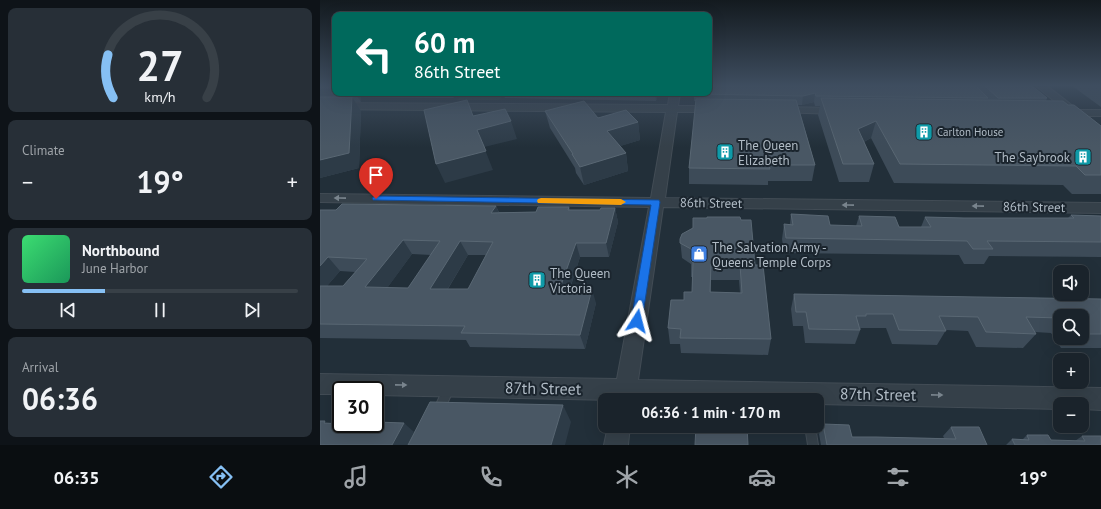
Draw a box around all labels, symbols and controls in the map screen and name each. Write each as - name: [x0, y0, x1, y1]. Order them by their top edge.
- text: 60 m: [414, 24, 475, 61]
- icon: left: [348, 28, 400, 80]
- text: 27: [136, 39, 184, 92]
- text: 86th Street: [414, 60, 500, 83]
- text: km/h: [144, 87, 176, 106]
- building icon: Carlton House: [914, 122, 934, 142]
- place label: Carlton House: [937, 125, 1004, 139]
- place label: The Queen Elizabeth: [738, 137, 798, 169]
- text: Climate: [22, 142, 65, 159]
- building icon: The Queen Elizabeth: [715, 142, 735, 162]
- building icon: The Saybrook: [1073, 147, 1093, 167]
- place label: The Saybrook: [995, 149, 1071, 166]
- pin: [359, 158, 393, 199]
- text: 19°: [136, 162, 184, 201]
- icon: arrive: [365, 164, 387, 186]
- text: −: [22, 168, 33, 196]
- text: +: [287, 168, 298, 196]
- street label: 86th Street: [680, 194, 743, 212]
- one-way arrow: [333, 195, 346, 201]
- street label: 86th Street: [1003, 198, 1066, 216]
- one-way arrow: [841, 202, 854, 208]
- one-way arrow: [972, 203, 984, 210]
- place label: The Salvation Army - Queens Temple Corps: [712, 239, 831, 271]
- text: Northbound: [82, 241, 159, 260]
- shop icon: The Salvation Army - Queens Temple Corps: [689, 244, 709, 264]
- text: June Harbor: [82, 260, 148, 277]
- place label: The Queen Victoria: [549, 265, 610, 297]
- map controls: [1053, 265, 1089, 433]
- button: sound: [1053, 265, 1089, 301]
- building icon: The Queen Victoria: [527, 270, 547, 290]
- icon: previous: [57, 299, 79, 321]
- icon: pause: [149, 299, 171, 321]
- icon: next: [241, 299, 263, 321]
- position arrow: [616, 300, 658, 342]
- button: search: [1053, 309, 1089, 345]
- button: +: [1053, 353, 1089, 389]
- text: Arrival: [22, 359, 58, 376]
- street label: 87th Street: [505, 377, 582, 399]
- text: 06:36: [22, 379, 98, 418]
- speed limit sign: 30: [332, 381, 384, 433]
- one-way arrow: [395, 382, 407, 389]
- street label: 87th Street: [840, 383, 917, 405]
- one-way arrow: [931, 392, 943, 399]
- button: −: [1053, 397, 1089, 433]
- text: 06:36 · 1 min · 170 m: [642, 403, 780, 422]
- icon: directions: [207, 463, 235, 491]
- icon: music: [342, 463, 370, 491]
- icon: phone: [477, 463, 505, 491]
- icon: climate: [613, 463, 641, 491]
- icon: car: [748, 463, 776, 491]
- icon: filters: [884, 463, 912, 491]
- text: 06:35: [54, 466, 99, 489]
- text: 19°: [1019, 466, 1047, 489]

